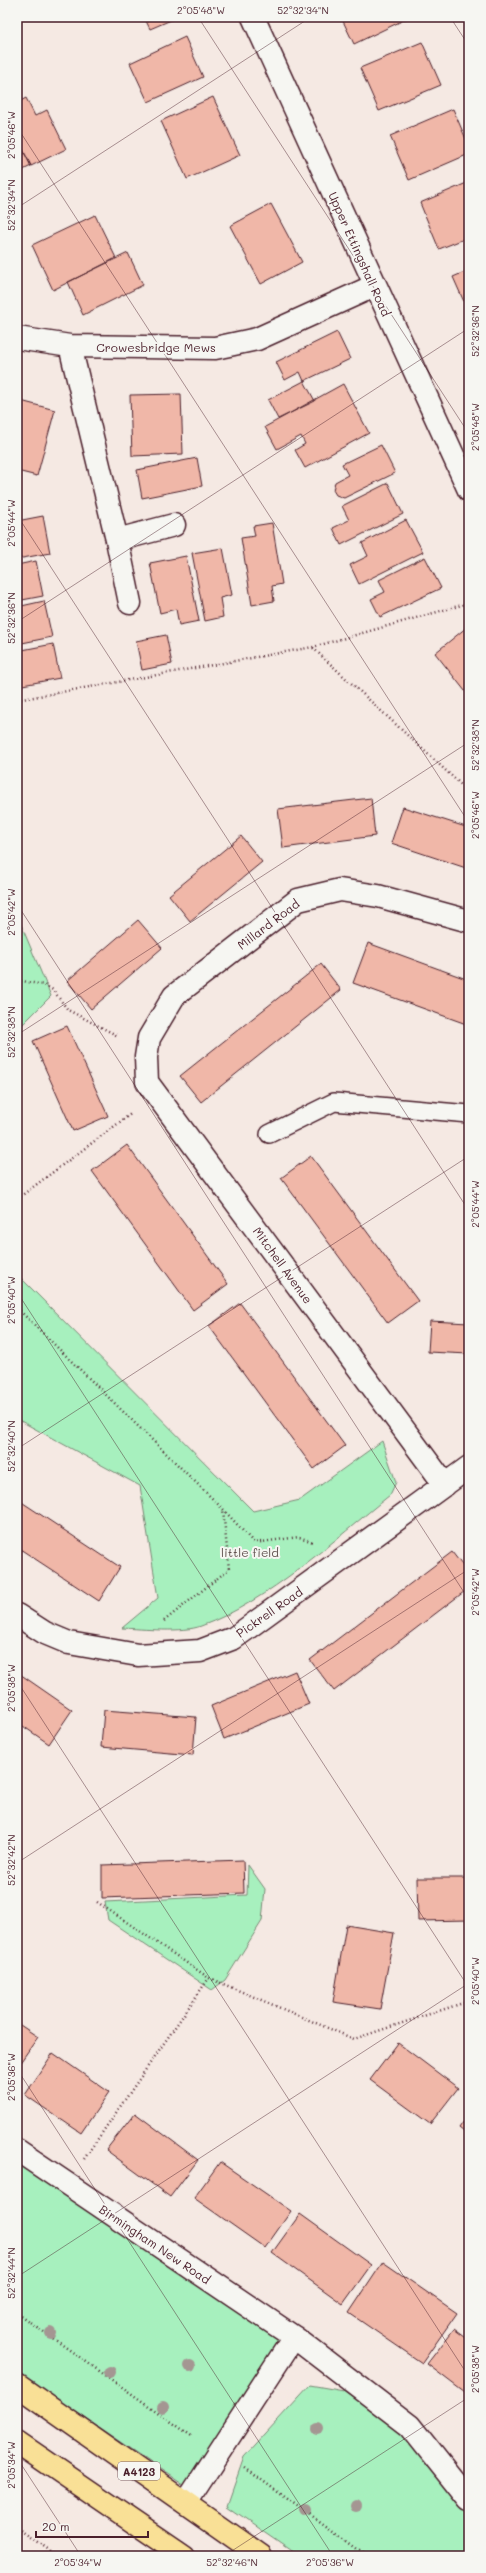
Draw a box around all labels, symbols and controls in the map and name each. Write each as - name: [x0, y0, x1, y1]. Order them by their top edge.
- text: 2°05'48"W: [177, 3, 225, 17]
- text: 52°32'34"N: [277, 3, 329, 17]
- text: 2°05'46"W: [4, 111, 18, 159]
- text: 52°32'34"N: [4, 179, 18, 231]
- street label: Upper Ettingshall Road: [325, 189, 395, 319]
- text: 52°32'36"N: [468, 305, 482, 357]
- street label: Crowesbridge Mews: [96, 339, 216, 355]
- text: 2°05'48"W: [468, 403, 482, 451]
- text: 2°05'44"W: [4, 499, 18, 547]
- text: 52°32'36"N: [4, 592, 18, 644]
- text: 52°32'38"N: [468, 719, 482, 771]
- text: 2°05'46"W: [468, 791, 482, 839]
- text: 2°05'42"W: [4, 888, 18, 936]
- street label: Millard Road: [234, 895, 303, 953]
- text: 52°32'38"N: [4, 1006, 18, 1058]
- text: 2°05'44"W: [468, 1180, 482, 1228]
- street label: Mitchell Avenue: [250, 1223, 316, 1307]
- text: 2°05'40"W: [4, 1276, 18, 1324]
- text: 52°32'40"N: [4, 1420, 18, 1472]
- park label: little field: [221, 1544, 279, 1560]
- text: 2°05'42"W: [468, 1568, 482, 1616]
- street label: Pickrell Road: [233, 1583, 306, 1641]
- text: 2°05'38"W: [4, 1664, 18, 1712]
- text: 52°32'42"N: [4, 1834, 18, 1886]
- text: 2°05'40"W: [468, 1957, 482, 2005]
- text: 2°05'36"W: [4, 2053, 18, 2101]
- street label: Birmingham New Road: [96, 2201, 214, 2287]
- text: 52°32'44"N: [4, 2247, 18, 2299]
- text: 2°05'38"W: [468, 2345, 482, 2393]
- text: 2°05'34"W: [4, 2441, 18, 2489]
- road number: A4123: [118, 2462, 160, 2480]
- scale bar: [36, 2513, 148, 2539]
- text: 20 m: [42, 2518, 70, 2534]
- text: 2°05'34"W: [54, 2555, 102, 2569]
- text: 52°32'46"N: [206, 2555, 258, 2569]
- text: 2°05'36"W: [306, 2555, 354, 2569]

